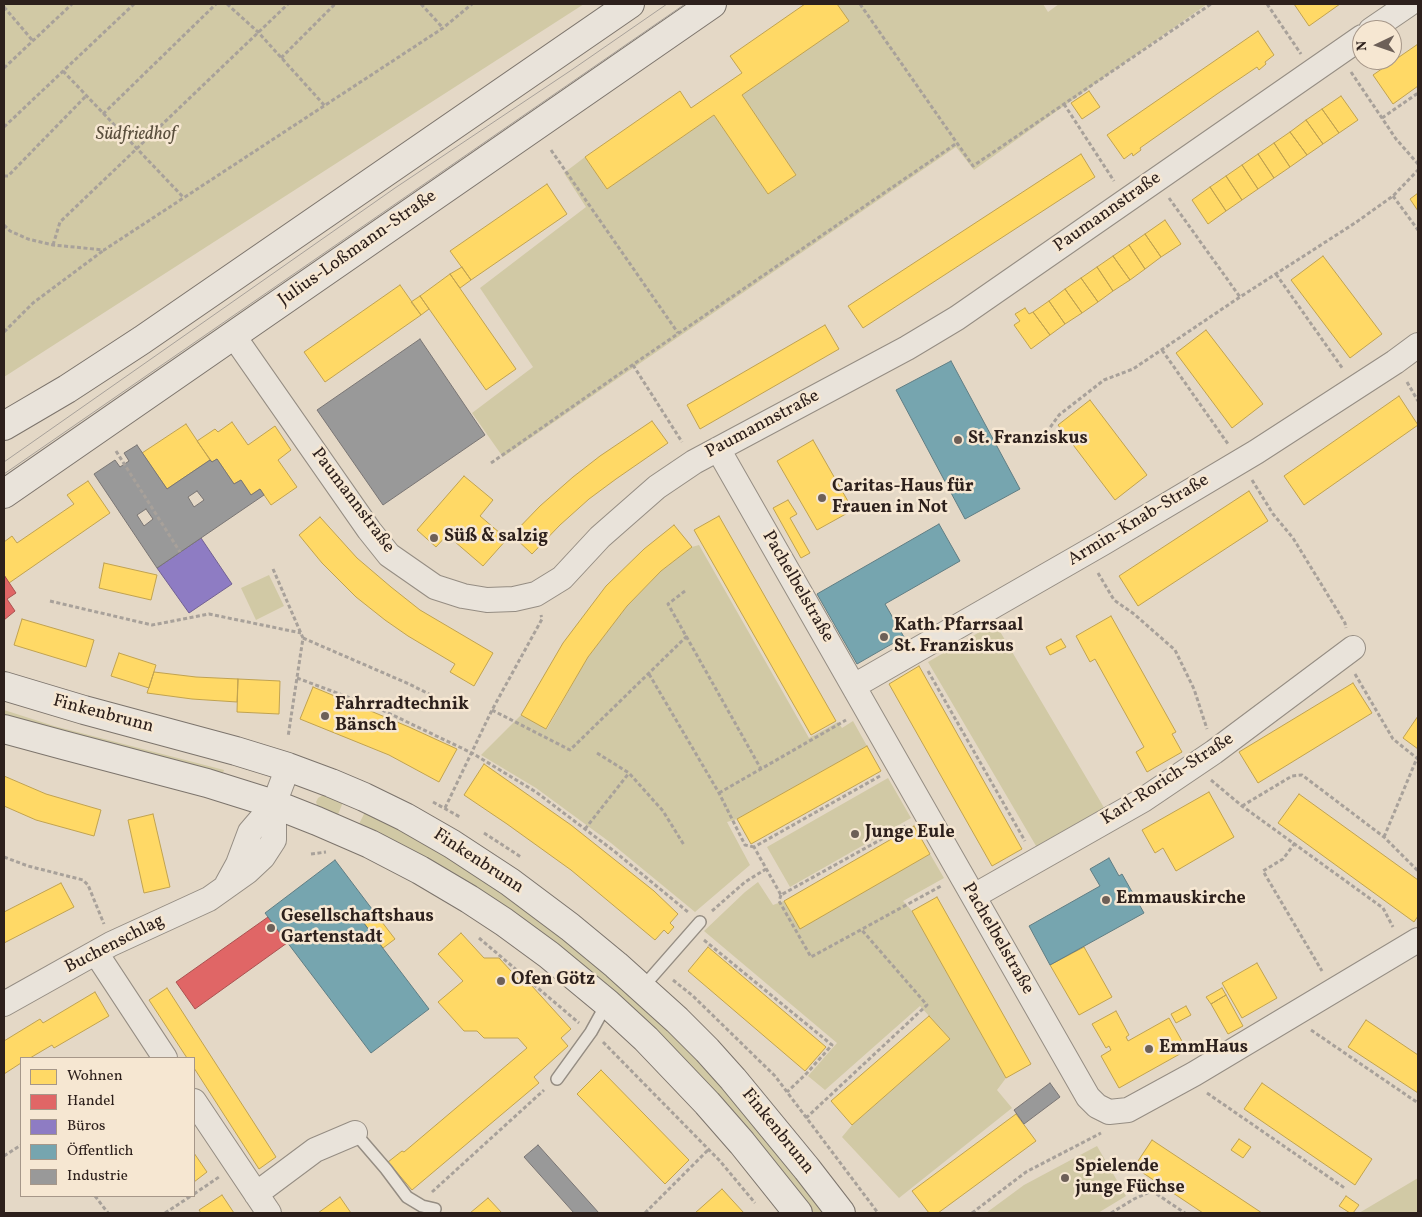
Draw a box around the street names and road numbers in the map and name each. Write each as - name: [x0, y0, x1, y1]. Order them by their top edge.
- street label: Paumannstraße: [1050, 168, 1166, 258]
- street label: Julius-Loßmann-Straße: [275, 186, 441, 312]
- street label: Paumannstraße: [702, 386, 824, 464]
- street label: Paumannstraße: [306, 444, 398, 558]
- street label: Armin-Knab-Straße: [1065, 470, 1213, 572]
- street label: Pachelbelstraße: [756, 527, 838, 647]
- street label: Finkenbrunn: [50, 691, 156, 739]
- street label: Karl-Rorich-Straße: [1098, 729, 1238, 831]
- street label: Finkenbrunn: [429, 825, 527, 899]
- street label: Pachelbelstraße: [956, 879, 1038, 999]
- street label: Buchenschlag: [62, 911, 168, 979]
- street label: Finkenbrunn: [736, 1085, 818, 1179]

